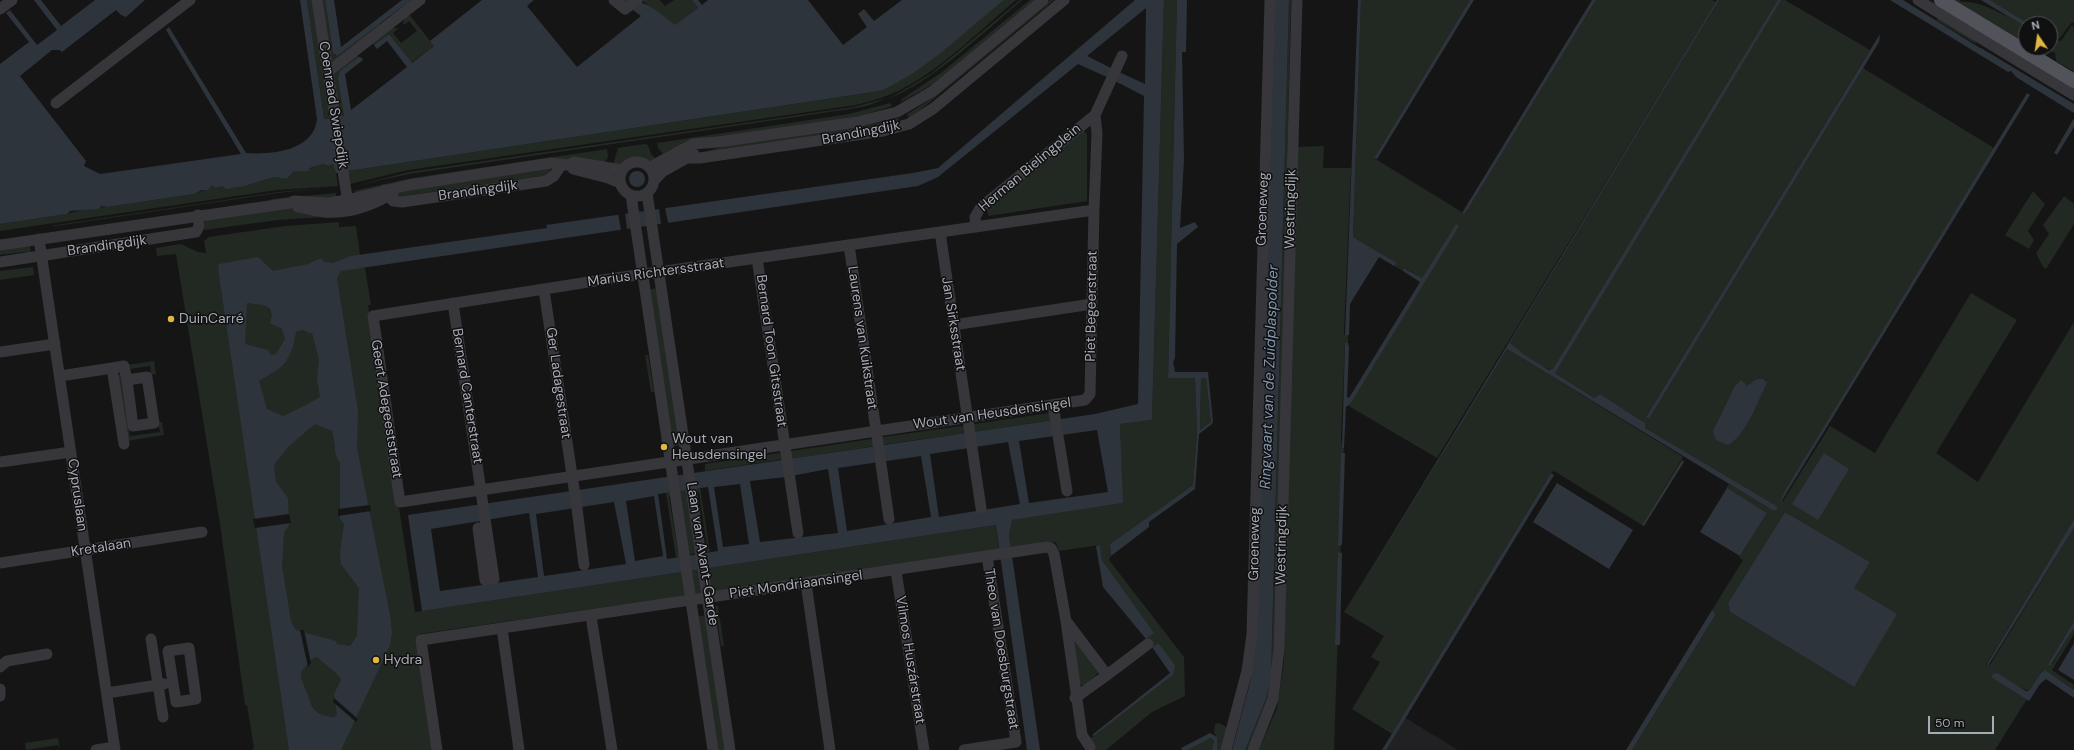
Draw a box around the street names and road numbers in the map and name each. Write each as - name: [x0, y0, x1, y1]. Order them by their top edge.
- street label: Coenraad Swiepdijk: [315, 40, 351, 170]
- street label: Brandingdijk: [820, 117, 902, 149]
- street label: Herman Bielingplein: [976, 120, 1084, 216]
- street label: Westringdijk: [1282, 169, 1300, 249]
- street label: Groeneweg: [1253, 172, 1273, 246]
- street label: Brandingdijk: [437, 177, 519, 205]
- street label: Brandingdijk: [66, 232, 148, 260]
- street label: Piet Begeerstraat: [1083, 250, 1101, 362]
- street label: Marius Richtersstraat: [587, 255, 725, 291]
- street label: Laurens van Kuikstraat: [844, 265, 880, 411]
- street label: Bernard Toon Gitsstraat: [752, 274, 790, 428]
- street label: Jan Sirksstraat: [937, 276, 969, 372]
- street label: Ger Ladagestraat: [542, 326, 574, 440]
- street label: Bernard Canterstraat: [448, 327, 486, 465]
- street label: Geert Adegeeststraat: [367, 339, 405, 479]
- street label: Wout van Heusdensingel: [912, 395, 1072, 433]
- street label: Cypruslaan: [64, 458, 90, 532]
- street label: Laan van Avant-Garde: [682, 481, 722, 627]
- street label: Westringdijk: [1273, 505, 1291, 585]
- street label: Groeneweg: [1246, 507, 1264, 581]
- street label: Kretalaan: [70, 535, 132, 561]
- street label: Piet Mondriaansingel: [728, 567, 864, 603]
- street label: Theo van Doesburgstraat: [980, 567, 1022, 731]
- street label: Vilmos Huszárstraat: [892, 595, 928, 725]

